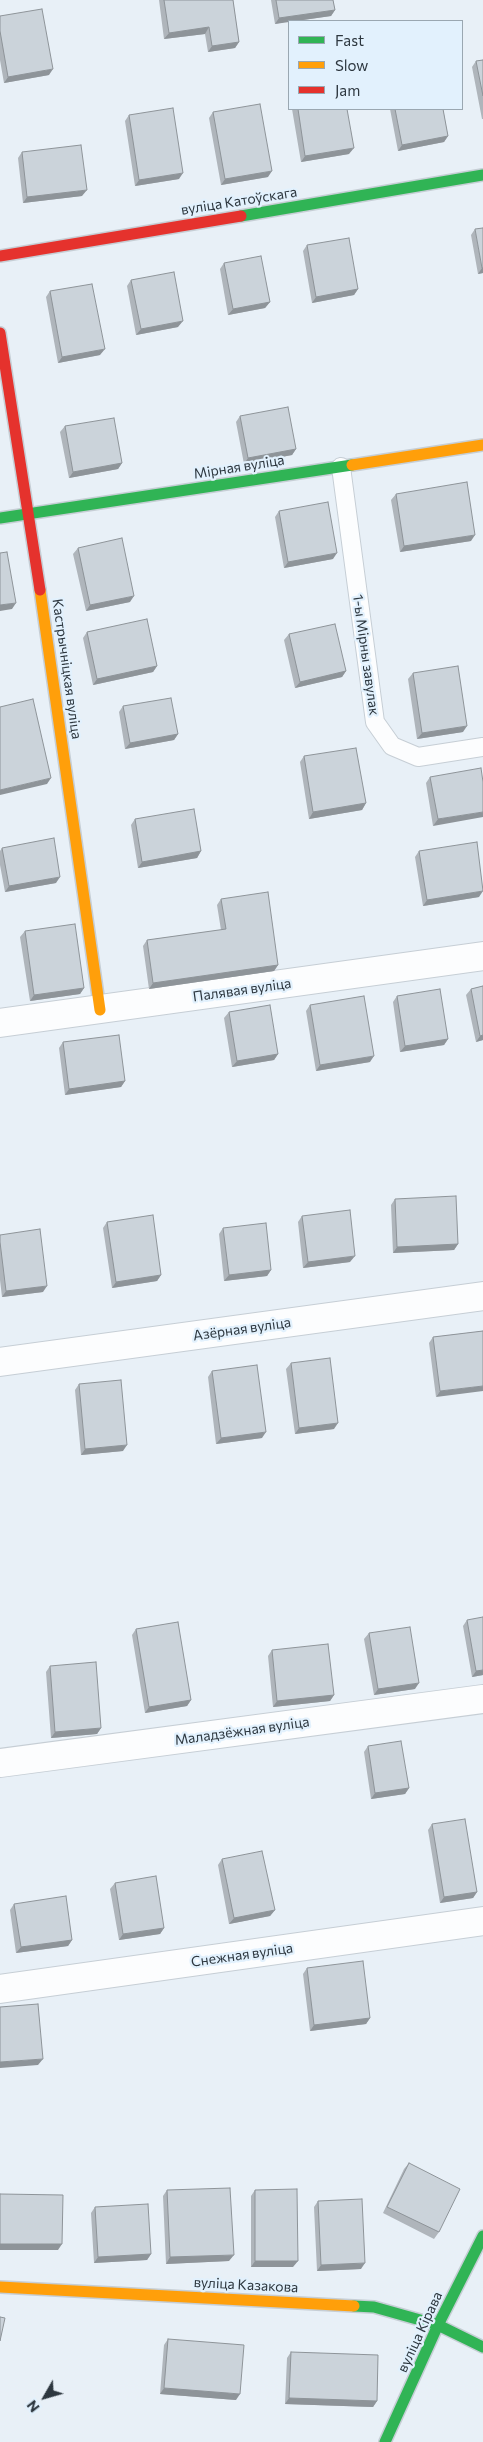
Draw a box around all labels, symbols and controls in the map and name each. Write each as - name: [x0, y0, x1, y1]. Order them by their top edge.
- legend: [288, 20, 463, 110]
- text: Fast: [335, 31, 364, 49]
- text: Slow: [335, 56, 368, 74]
- text: Jam: [335, 81, 360, 99]
- street label: вуліца Катоўскага: [180, 184, 298, 218]
- street label: Мірная вуліца: [192, 452, 286, 482]
- street label: 1-ы Мірны завулак: [349, 594, 383, 716]
- street label: Кастрычніцкая вуліца: [49, 598, 85, 740]
- street label: Палявая вуліца: [192, 975, 292, 1005]
- street label: Азёрная вуліца: [192, 1314, 292, 1344]
- street label: Маладзёжная вуліца: [174, 1713, 310, 1749]
- street label: Снежная вуліца: [190, 1940, 294, 1970]
- street label: вуліца Казакова: [193, 2274, 299, 2296]
- street label: вуліца Кірава: [394, 2289, 446, 2375]
- north arrow: [20, 2372, 70, 2422]
- text: N: [23, 2397, 43, 2416]

